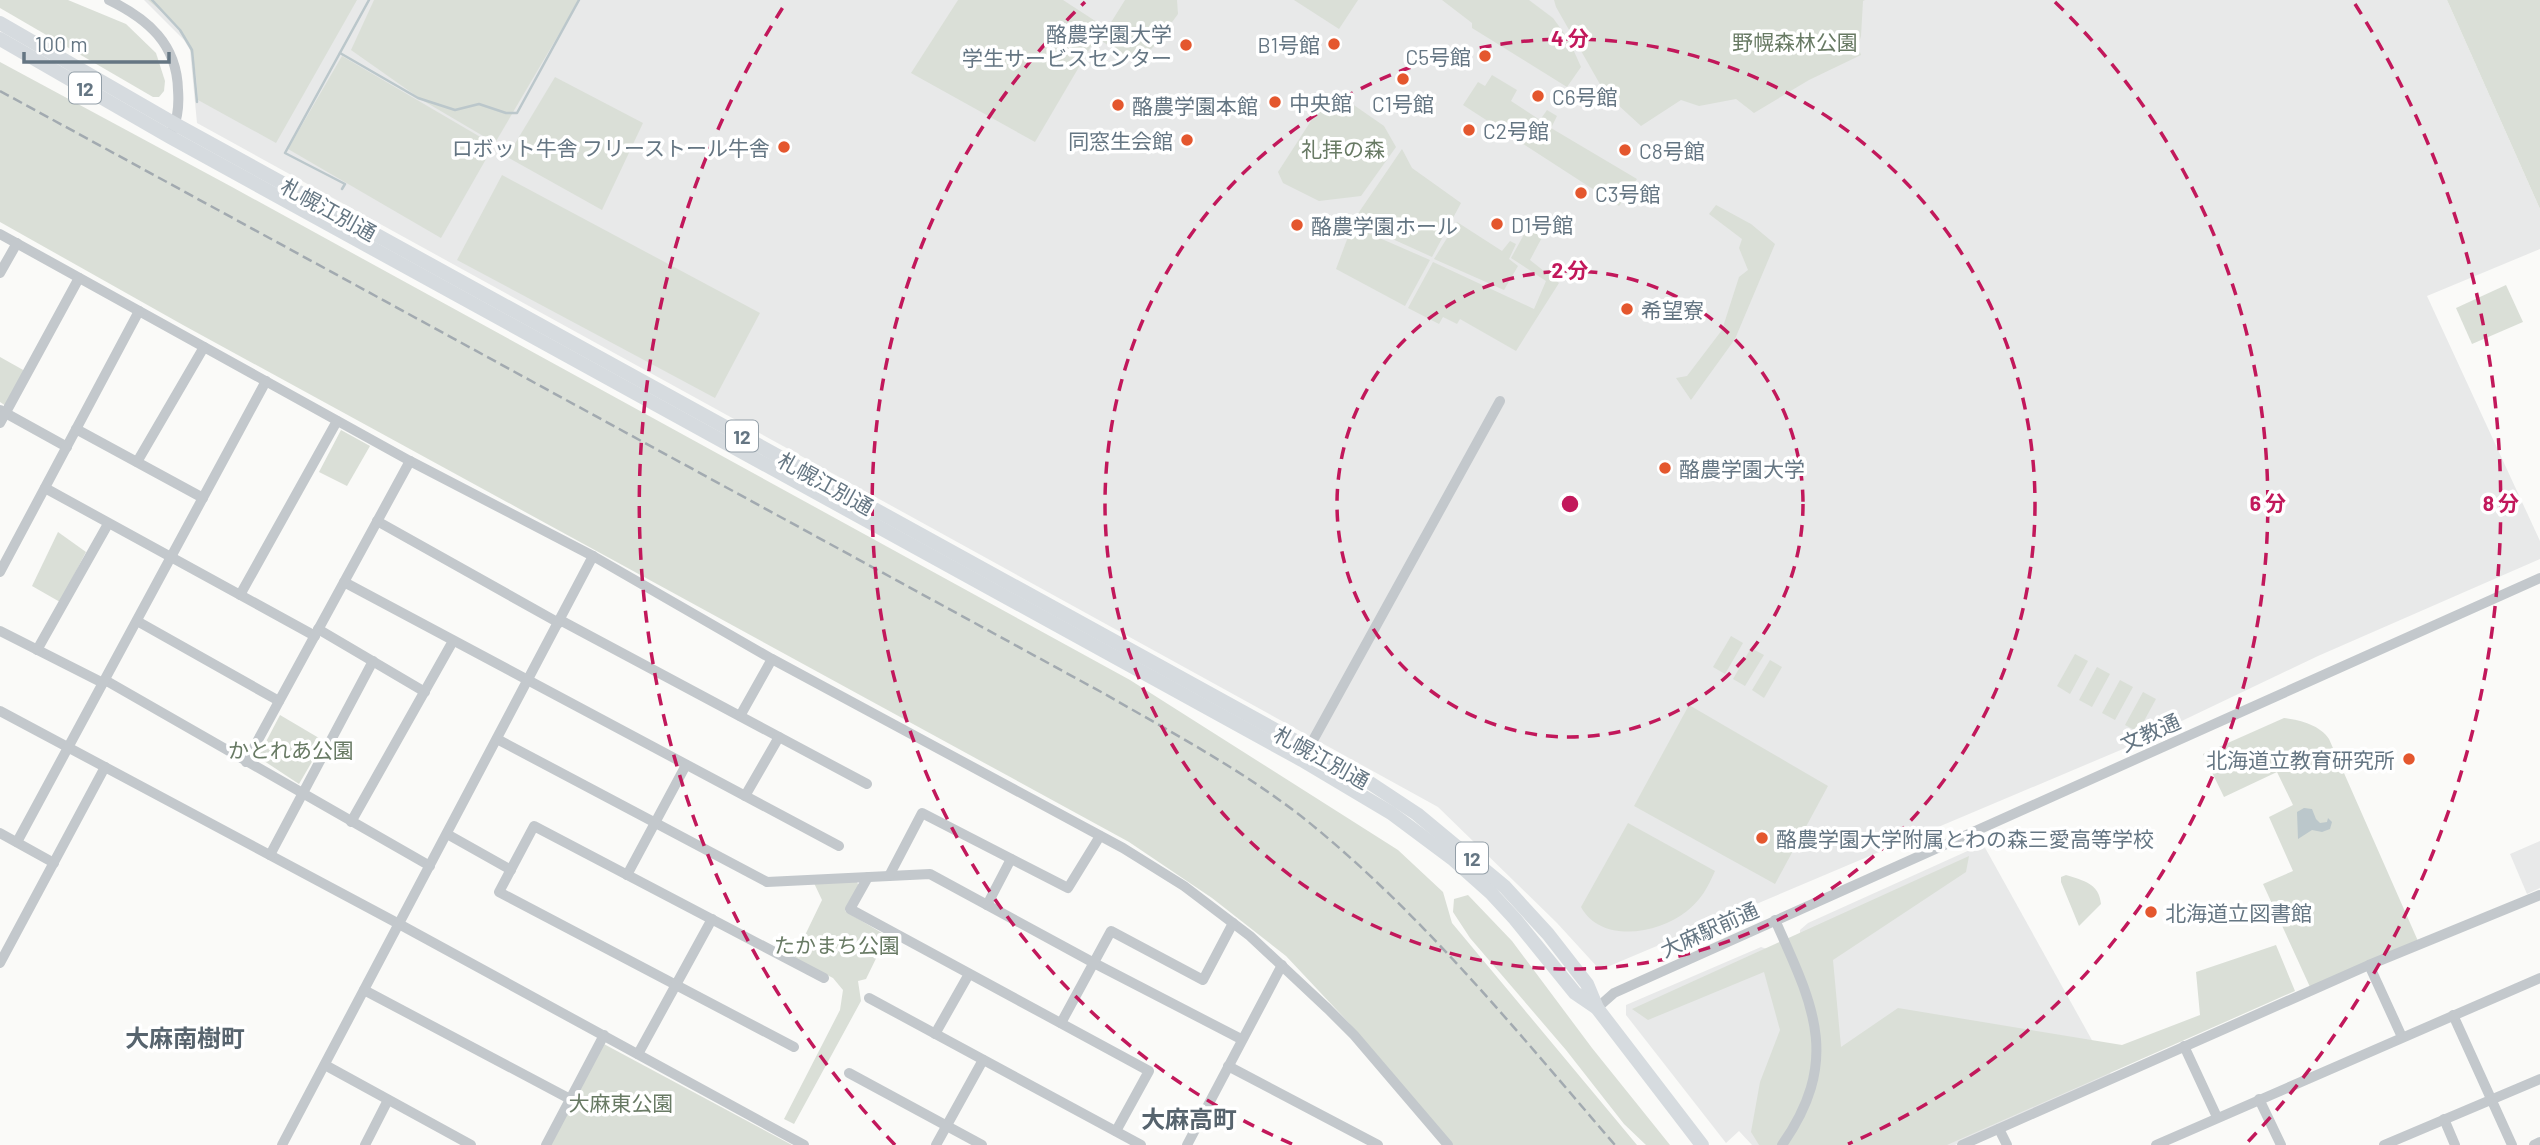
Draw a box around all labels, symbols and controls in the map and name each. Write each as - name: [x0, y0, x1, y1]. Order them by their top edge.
- scale bar: [24, 21, 170, 65]
- place label: 酪農学園大学 学生サービスセンター: [962, 21, 1172, 70]
- text: 4 分: [1551, 25, 1589, 50]
- park label: 野幌森林公園: [1732, 29, 1858, 54]
- text: 100 m: [35, 31, 88, 56]
- place label: B1号館: [1257, 32, 1320, 57]
- marker: B1号館: [1326, 36, 1342, 52]
- marker: 酪農学園大学 学生サービスセンター: [1178, 37, 1194, 53]
- place label: C5号館: [1405, 44, 1471, 69]
- marker: C5号館: [1477, 48, 1493, 64]
- marker: C1号館: [1395, 71, 1411, 87]
- road number: 12: [69, 72, 101, 104]
- place label: C6号館: [1552, 84, 1618, 109]
- marker: C6号館: [1530, 88, 1546, 104]
- place label: 中央館: [1289, 90, 1352, 115]
- place label: C1号館: [1372, 91, 1434, 116]
- place label: 酪農学園本館: [1132, 93, 1258, 118]
- marker: 中央館: [1267, 94, 1283, 110]
- marker: 酪農学園本館: [1110, 97, 1126, 113]
- place label: C2号館: [1483, 118, 1549, 143]
- marker: C2号館: [1461, 122, 1477, 138]
- place label: 同窓生会館: [1068, 128, 1173, 153]
- marker: 同窓生会館: [1179, 132, 1195, 148]
- place label: ロボット牛舎 フリーストール牛舎: [452, 135, 770, 160]
- park label: 礼拝の森: [1301, 136, 1385, 161]
- place label: C8号館: [1639, 138, 1705, 163]
- marker: ロボット牛舎 フリーストール牛舎: [776, 139, 792, 155]
- marker: C8号館: [1617, 142, 1633, 158]
- street label: 札幌江別通: [277, 173, 381, 245]
- place label: C3号館: [1595, 181, 1661, 206]
- marker: C3号館: [1573, 185, 1589, 201]
- place label: D1号館: [1511, 212, 1573, 237]
- place label: 酪農学園ホール: [1311, 213, 1458, 238]
- marker: D1号館: [1489, 216, 1505, 232]
- marker: 酪農学園ホール: [1289, 217, 1305, 233]
- text: 2 分: [1552, 257, 1588, 282]
- place label: 希望寮: [1641, 297, 1704, 322]
- marker: 希望寮: [1619, 301, 1635, 317]
- road number: 12: [726, 420, 758, 452]
- street label: 札幌江別通: [774, 447, 878, 519]
- place label: 酪農学園大学: [1679, 456, 1805, 481]
- marker: 酪農学園大学: [1657, 460, 1673, 476]
- text: 6 分: [2250, 490, 2286, 515]
- text: 8 分: [2483, 490, 2519, 515]
- centre of rings: [1558, 492, 1582, 516]
- street label: 文教通: [2116, 708, 2184, 756]
- street label: 札幌江別通: [1270, 721, 1374, 793]
- park label: かとれあ公園: [228, 737, 354, 762]
- place label: 北海道立教育研究所: [2206, 747, 2395, 772]
- marker: 北海道立教育研究所: [2401, 751, 2417, 767]
- place label: 酪農学園大学附属とわの森三愛高等学校: [1776, 826, 2154, 851]
- marker: 酪農学園大学附属とわの森三愛高等学校: [1754, 830, 1770, 846]
- road number: 12: [1456, 842, 1488, 874]
- street label: 大麻駅前通: [1656, 896, 1762, 962]
- place label: 北海道立図書館: [2165, 900, 2312, 925]
- marker: 北海道立図書館: [2143, 904, 2159, 920]
- park label: たかまち公園: [774, 932, 900, 957]
- district label: 大麻南樹町: [125, 1023, 245, 1052]
- park label: 大麻東公園: [569, 1090, 674, 1115]
- district label: 大麻高町: [1141, 1104, 1237, 1133]

